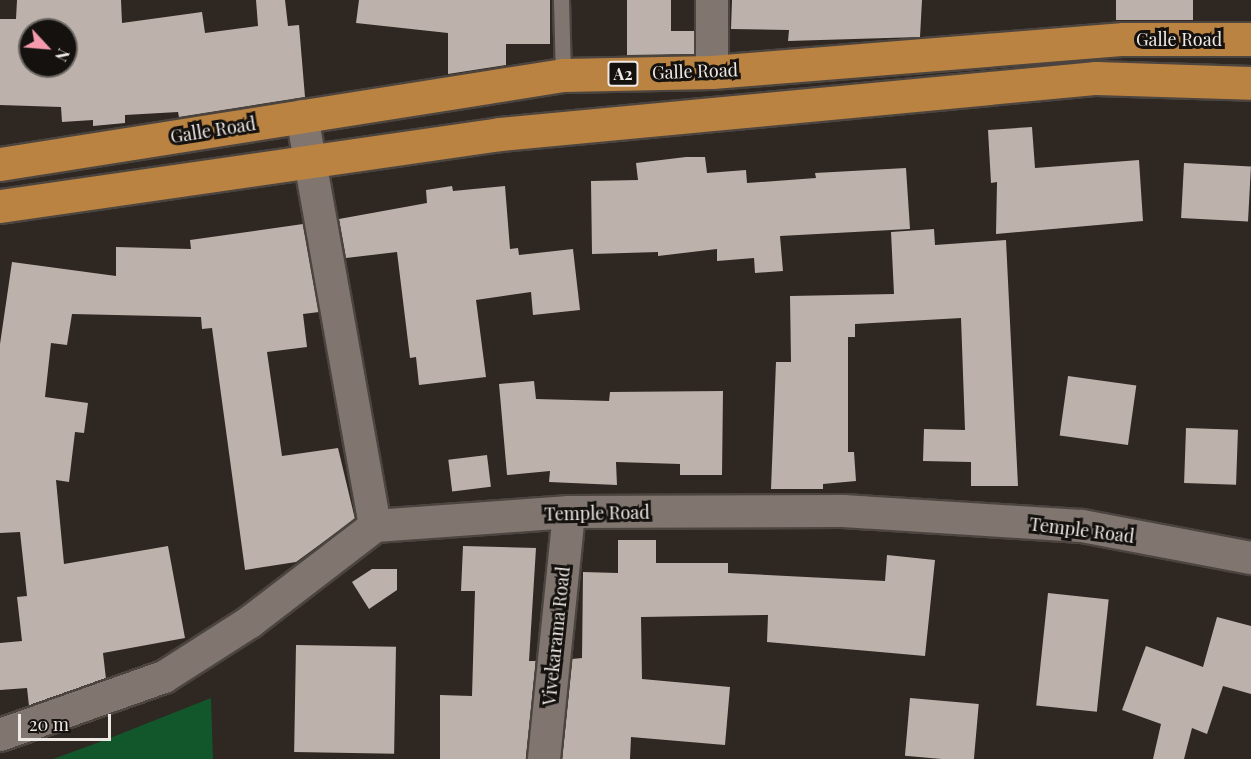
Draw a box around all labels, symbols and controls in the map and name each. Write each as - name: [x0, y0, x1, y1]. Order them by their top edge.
- north arrow: [18, 18, 78, 78]
- street label: Galle Road: [1136, 28, 1222, 50]
- text: N: [51, 45, 75, 65]
- street label: Galle Road: [652, 59, 738, 83]
- road number: A2: [606, 61, 640, 87]
- street label: Galle Road: [169, 113, 257, 147]
- street label: Temple Road: [544, 501, 650, 525]
- street label: Temple Road: [1028, 513, 1136, 547]
- street label: Vivekarama Road: [538, 565, 574, 707]
- scale bar: [21, 702, 114, 740]
- text: 20 m: [29, 712, 69, 736]

